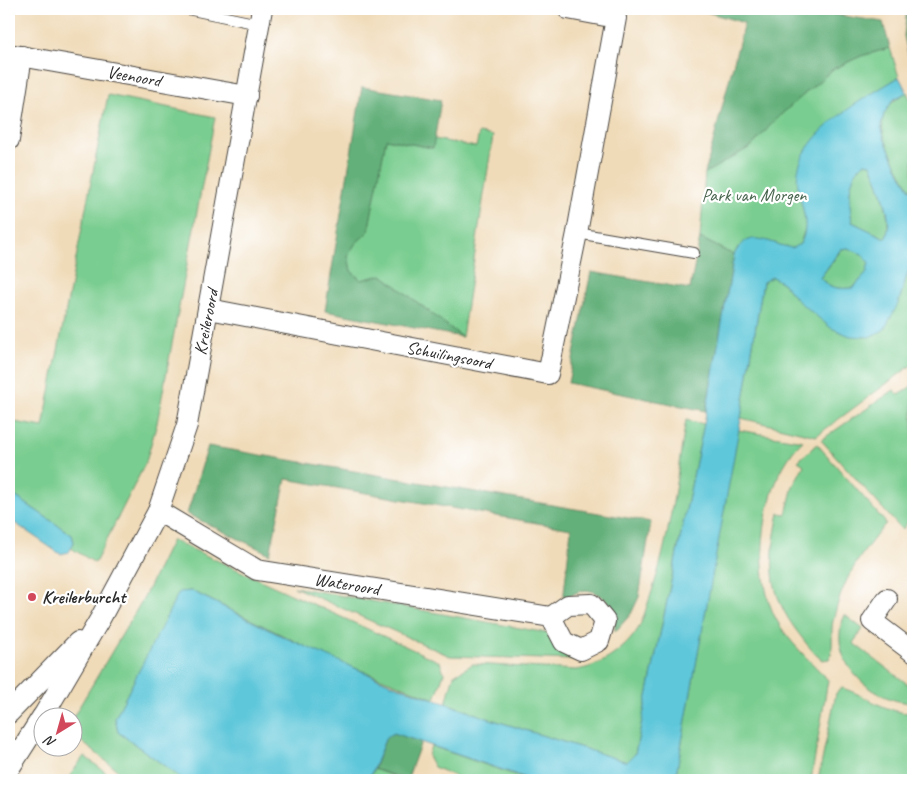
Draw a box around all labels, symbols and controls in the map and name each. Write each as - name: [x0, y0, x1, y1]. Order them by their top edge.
- street label: Veenoord: [105, 60, 166, 92]
- park label: Park van Morgen: [702, 184, 807, 206]
- street label: Kreileroord: [189, 284, 224, 357]
- street label: Schuilingsoord: [405, 336, 496, 375]
- street label: Wateroord: [313, 568, 384, 600]
- place label: Kreilerburcht: [42, 586, 127, 608]
- marker: Kreilerburcht: [26, 591, 38, 603]
- north arrow: [32, 706, 82, 756]
- text: N: [40, 731, 59, 751]

